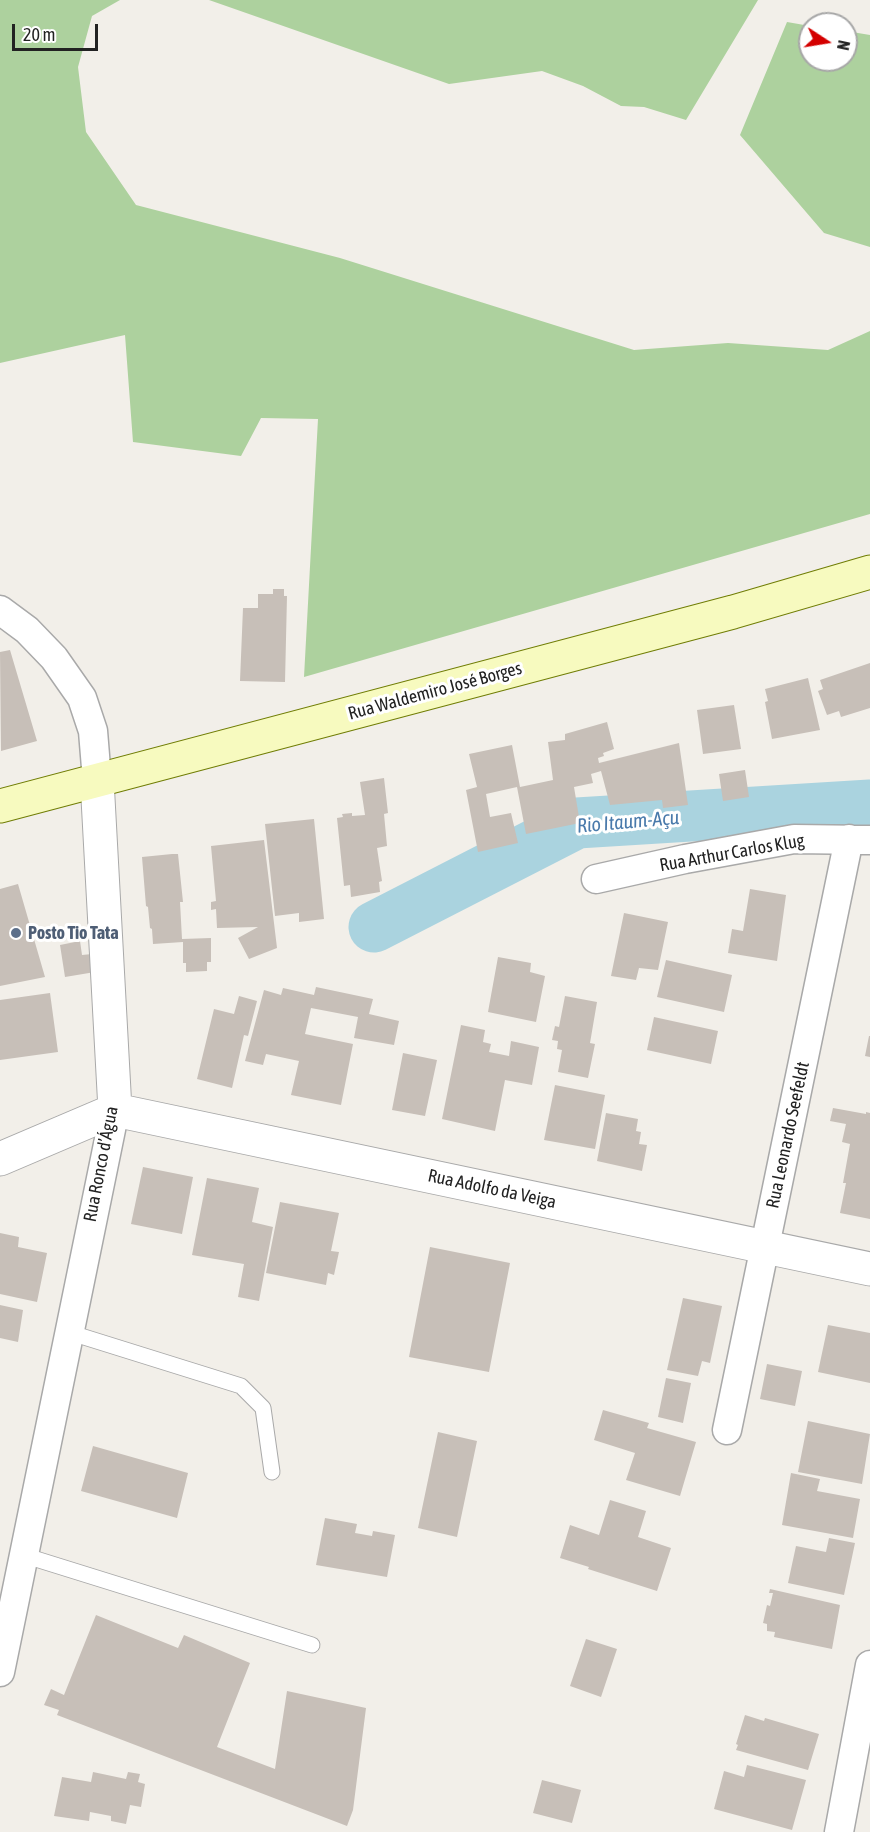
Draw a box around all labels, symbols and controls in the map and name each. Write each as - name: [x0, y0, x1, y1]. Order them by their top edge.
- scale bar: [15, 12, 100, 50]
- north arrow: [798, 12, 858, 72]
- text: 20 m: [23, 24, 55, 45]
- text: N: [834, 39, 853, 52]
- street label: Rua Waldemiro José Borges: [346, 657, 524, 725]
- water label: Rio Itaum-Açu: [576, 806, 680, 838]
- street label: Rua Arthur Carlos Klug: [658, 830, 806, 876]
- place label: Posto Tio Tata: [28, 922, 119, 944]
- marker: Posto Tio Tata: [9, 926, 23, 940]
- street label: Rua Leonardo Seefeldt: [762, 1060, 814, 1210]
- street label: Rua Ronco d’Água: [79, 1104, 123, 1224]
- street label: Rua Adolfo da Veiga: [426, 1165, 558, 1213]

